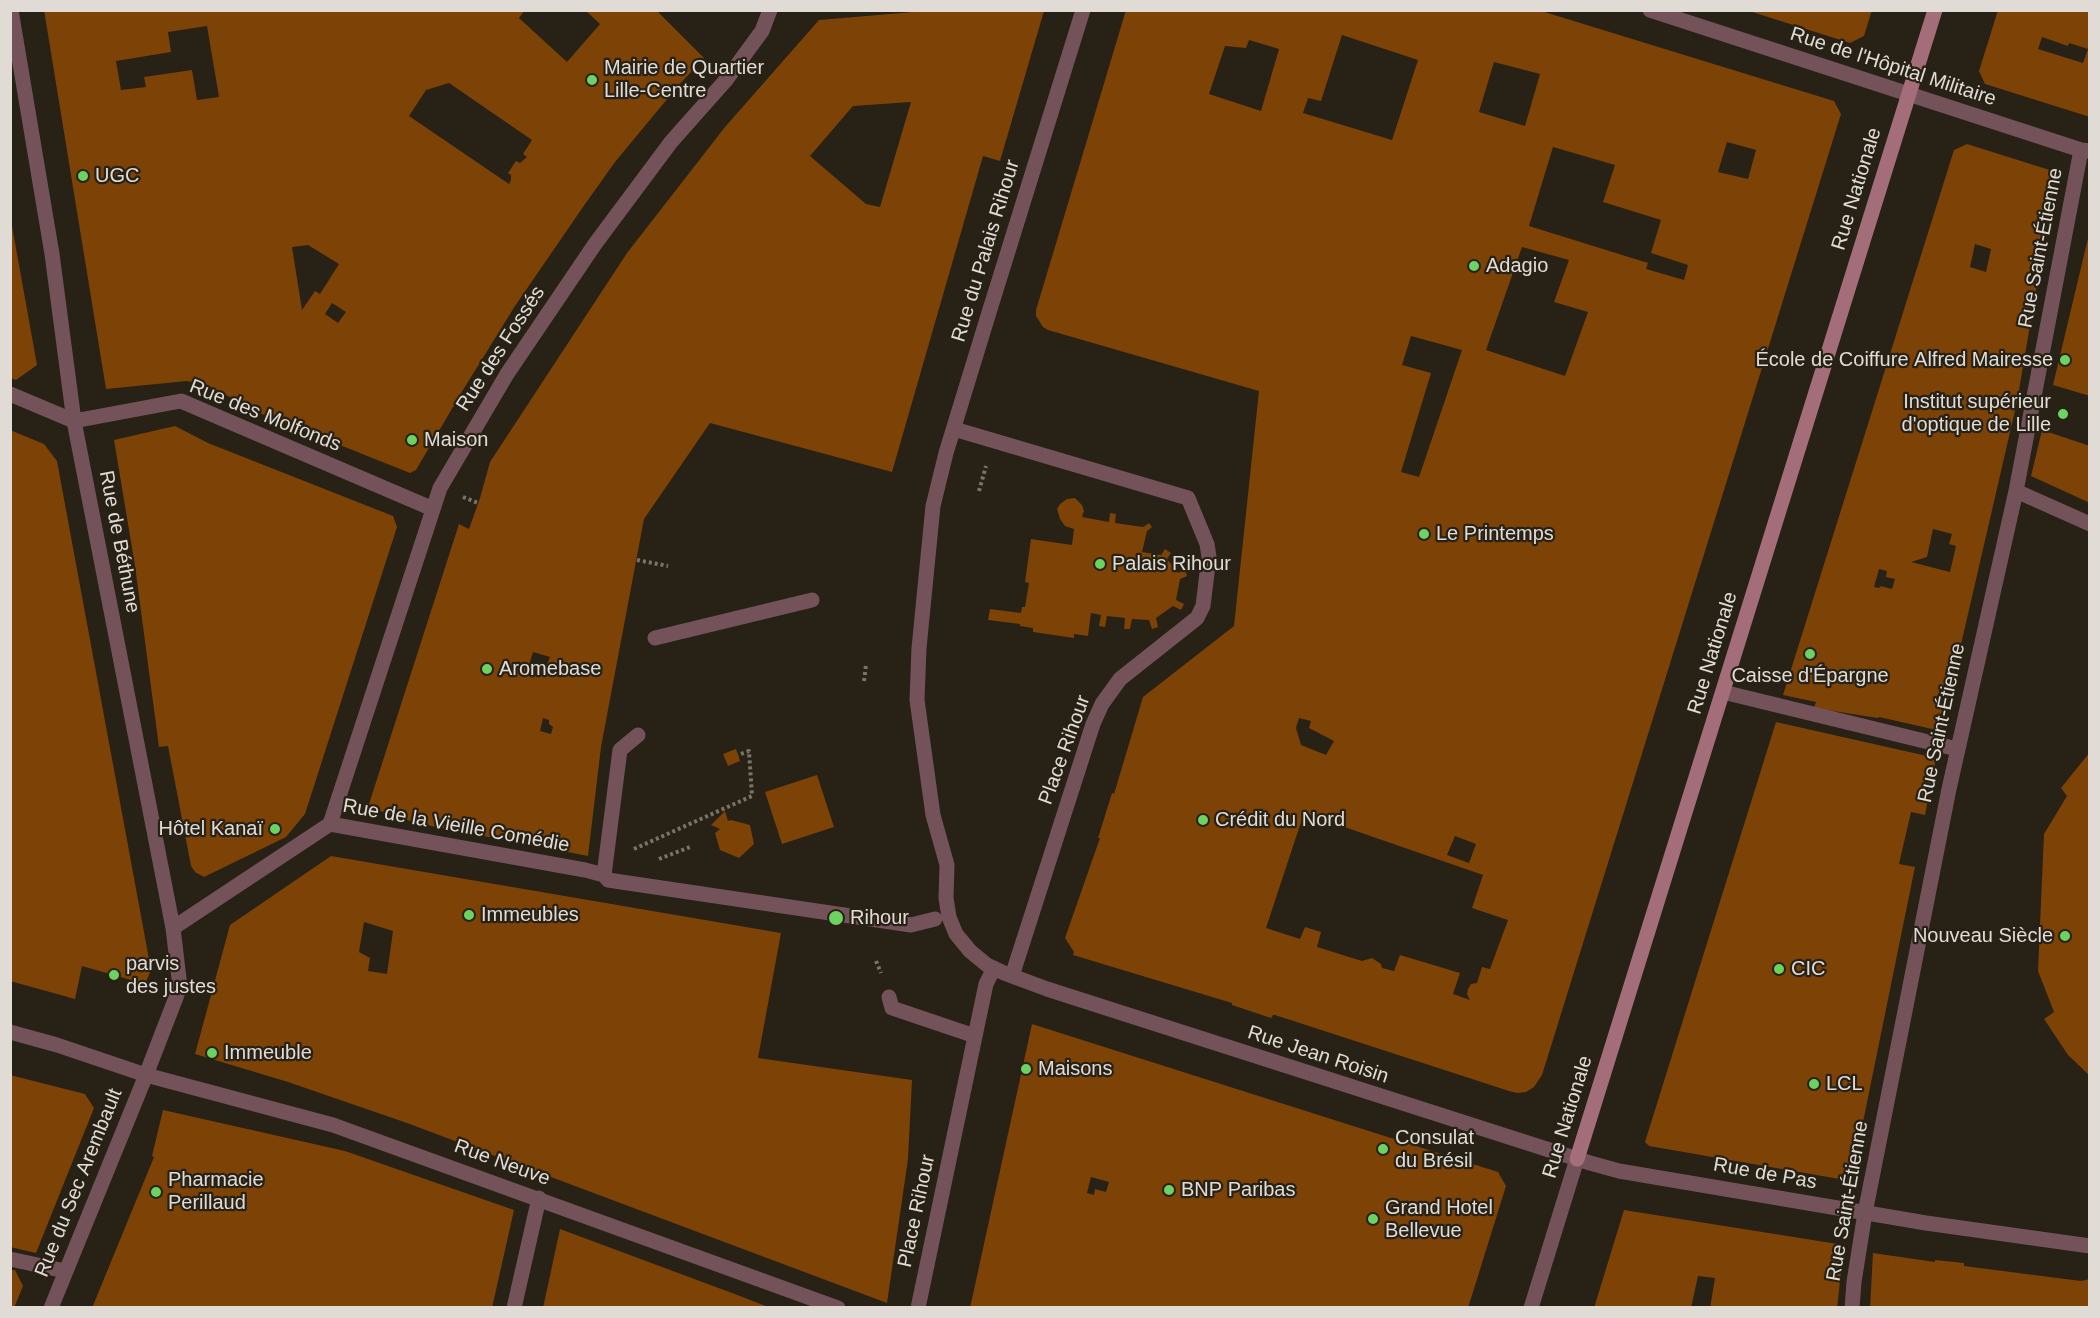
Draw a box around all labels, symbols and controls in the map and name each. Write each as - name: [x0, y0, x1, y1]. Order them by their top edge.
- street label: Rue de l'Hôpital Militaire: [1787, 22, 1999, 112]
- place label: Mairie de Quartier Lille-Centre: [604, 56, 764, 103]
- marker: Mairie de Quartier Lille-Centre: [585, 73, 599, 87]
- street label: Rue Nationale: [1827, 125, 1887, 253]
- street label: Rue du Palais Rihour: [947, 157, 1025, 345]
- place label: UGC: [95, 164, 139, 188]
- street label: Rue Saint-Étienne: [2014, 166, 2068, 330]
- marker: UGC: [76, 169, 90, 183]
- place label: Adagio: [1486, 254, 1548, 278]
- marker: Adagio: [1467, 259, 1481, 273]
- street label: Rue des Fossés: [452, 282, 550, 416]
- place label: École de Coiffure Alfred Mairesse: [1755, 348, 2053, 372]
- marker: École de Coiffure Alfred Mairesse: [2058, 353, 2072, 367]
- street label: Rue des Molfonds: [186, 375, 344, 457]
- place label: Institut supérieur d'optique de Lille: [1902, 390, 2051, 437]
- marker: Institut supérieur d'optique de Lille: [2056, 407, 2070, 421]
- place label: Maison: [424, 428, 488, 452]
- marker: Maison: [405, 433, 419, 447]
- street label: Rue de Béthune: [93, 469, 145, 615]
- place label: Le Printemps: [1436, 522, 1554, 546]
- marker: Le Printemps: [1417, 527, 1431, 541]
- place label: Palais Rihour: [1112, 552, 1231, 576]
- marker: Palais Rihour: [1093, 557, 1107, 571]
- street label: Rue Nationale: [1683, 589, 1743, 717]
- street label: Rue Saint-Étienne: [1913, 641, 1971, 805]
- marker: Caisse d'Épargne: [1803, 647, 1817, 661]
- place label: Aromebase: [499, 657, 601, 681]
- marker: Aromebase: [480, 662, 494, 676]
- place label: Caisse d'Épargne: [1731, 664, 1889, 688]
- street label: Place Rihour: [1034, 692, 1096, 808]
- street label: Rue de la Vieille Comédie: [341, 794, 571, 858]
- place label: Crédit du Nord: [1215, 808, 1345, 832]
- marker: Crédit du Nord: [1196, 813, 1210, 827]
- place label: Hôtel Kanaï: [158, 817, 263, 841]
- marker: Hôtel Kanaï: [268, 822, 282, 836]
- place label: Immeubles: [481, 903, 579, 927]
- place label: Rihour: [850, 906, 909, 930]
- marker: Immeubles: [462, 908, 476, 922]
- marker: Rihour: [827, 909, 845, 927]
- place label: Nouveau Siècle: [1913, 924, 2053, 948]
- marker: Nouveau Siècle: [2058, 929, 2072, 943]
- place label: parvis des justes: [126, 952, 216, 999]
- place label: CIC: [1791, 957, 1825, 981]
- marker: CIC: [1772, 962, 1786, 976]
- marker: parvis des justes: [107, 968, 121, 982]
- street label: Rue Jean Roisin: [1245, 1021, 1391, 1089]
- place label: Immeuble: [224, 1041, 312, 1065]
- marker: Immeuble: [205, 1046, 219, 1060]
- street label: Rue Nationale: [1538, 1053, 1598, 1181]
- place label: Maisons: [1038, 1057, 1112, 1081]
- marker: Maisons: [1019, 1062, 1033, 1076]
- place label: LCL: [1826, 1072, 1863, 1096]
- marker: LCL: [1807, 1077, 1821, 1091]
- street label: Rue du Sec Arembault: [30, 1085, 128, 1281]
- street label: Rue Saint-Étienne: [1822, 1119, 1874, 1283]
- place label: Consulat du Brésil: [1395, 1126, 1474, 1173]
- street label: Rue Neuve: [451, 1135, 553, 1191]
- marker: Consulat du Brésil: [1376, 1142, 1390, 1156]
- street label: Place Rihour: [893, 1153, 941, 1269]
- street label: Rue de Pas: [1711, 1153, 1819, 1195]
- place label: Pharmacie Perillaud: [168, 1168, 264, 1215]
- place label: BNP Paribas: [1181, 1178, 1295, 1202]
- marker: BNP Paribas: [1162, 1183, 1176, 1197]
- marker: Pharmacie Perillaud: [149, 1185, 163, 1199]
- place label: Grand Hotel Bellevue: [1385, 1196, 1493, 1243]
- marker: Grand Hotel Bellevue: [1366, 1212, 1380, 1226]

